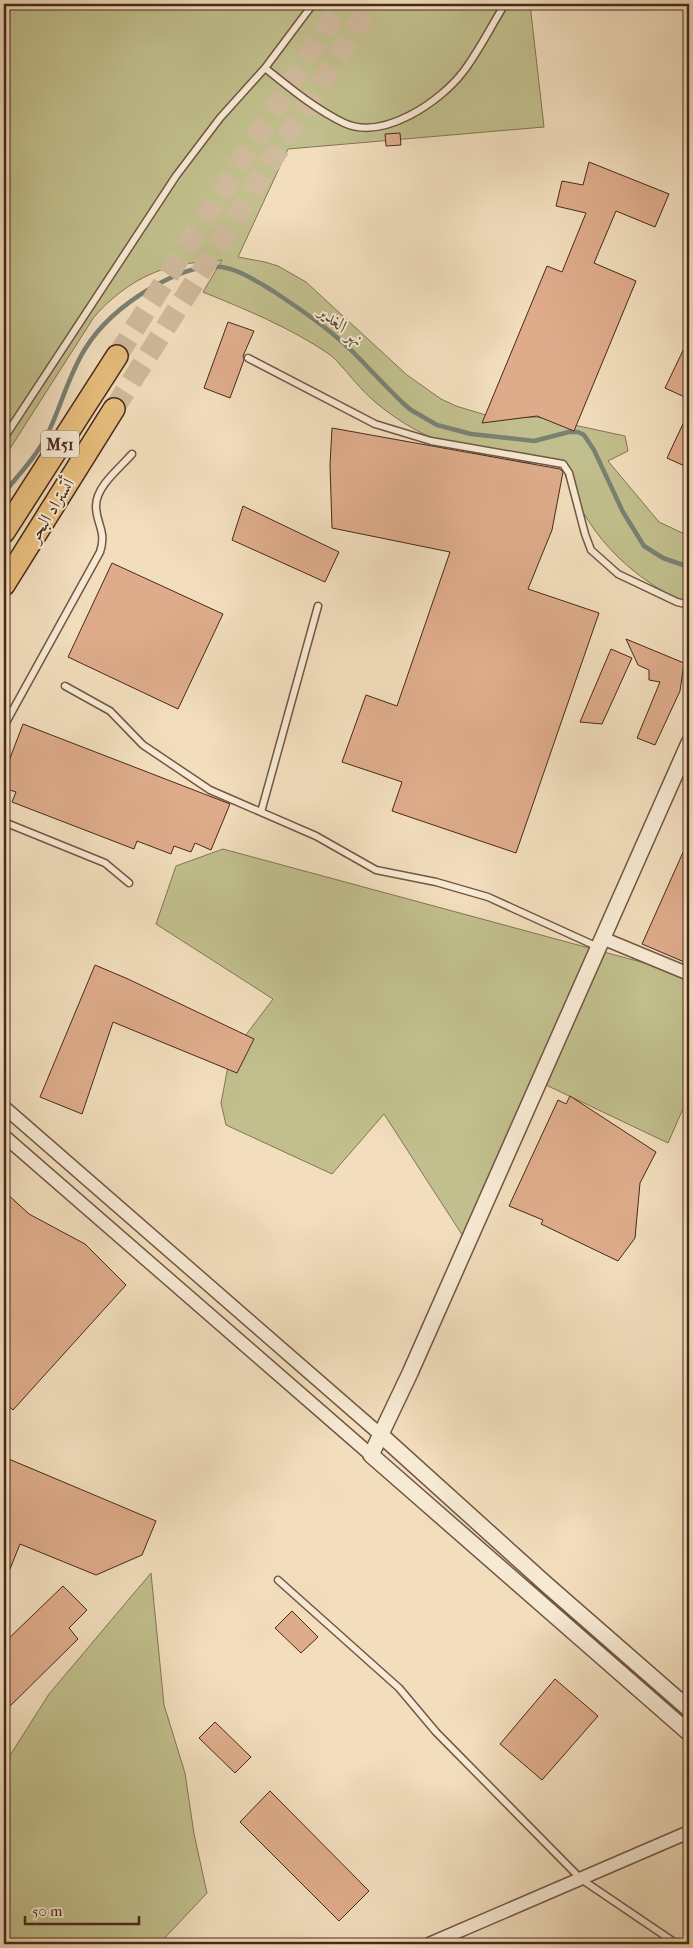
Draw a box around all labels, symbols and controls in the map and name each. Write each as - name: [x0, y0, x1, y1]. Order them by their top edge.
- water label: نهر الغدير: [312, 299, 369, 352]
- road number: M51: [41, 430, 79, 458]
- street label: أتستراد البحر: [20, 472, 81, 548]
- scale bar: [25, 1893, 139, 1925]
- text: 50 m: [32, 1902, 63, 1920]

